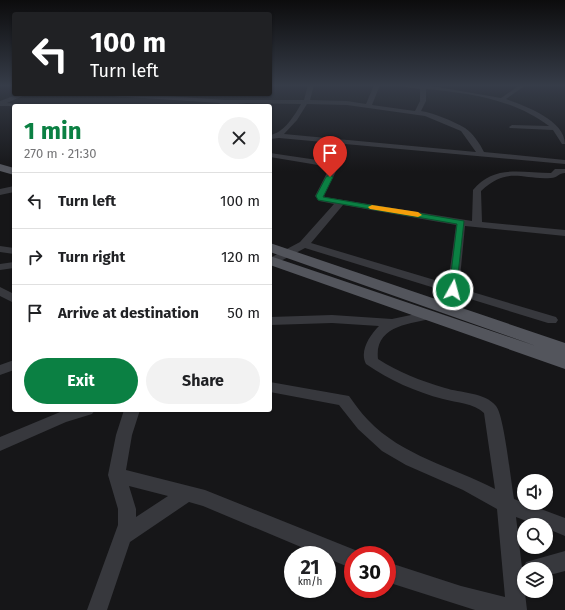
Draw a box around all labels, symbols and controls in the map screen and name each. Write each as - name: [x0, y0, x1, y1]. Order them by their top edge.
- text: 100 m: [90, 26, 166, 59]
- icon: left: [24, 28, 76, 80]
- text: Turn left: [90, 60, 159, 82]
- text: 1 min: [24, 117, 82, 145]
- button: close: [218, 117, 260, 159]
- pin: [313, 136, 347, 177]
- icon: arrive: [319, 142, 341, 164]
- text: 270 m · 21:30: [24, 146, 97, 161]
- icon: left: [24, 190, 46, 212]
- text: Turn left: [58, 192, 116, 210]
- text: 100 m: [220, 192, 260, 210]
- icon: right: [24, 246, 46, 268]
- text: Turn right: [58, 248, 125, 266]
- text: 120 m: [221, 248, 260, 266]
- position arrow: [432, 269, 474, 311]
- icon: arrive: [24, 302, 46, 324]
- text: Arrive at destination: [58, 304, 199, 322]
- text: 50 m: [227, 304, 260, 322]
- button: Exit: [24, 358, 138, 404]
- button: Share: [146, 358, 260, 404]
- map controls: [517, 474, 553, 598]
- button: sound: [517, 474, 553, 510]
- button: search: [517, 518, 553, 554]
- speed limit sign: 30: [344, 546, 396, 598]
- text: 21: [300, 555, 320, 579]
- button: layers: [517, 562, 553, 598]
- text: km/h: [298, 576, 322, 588]

